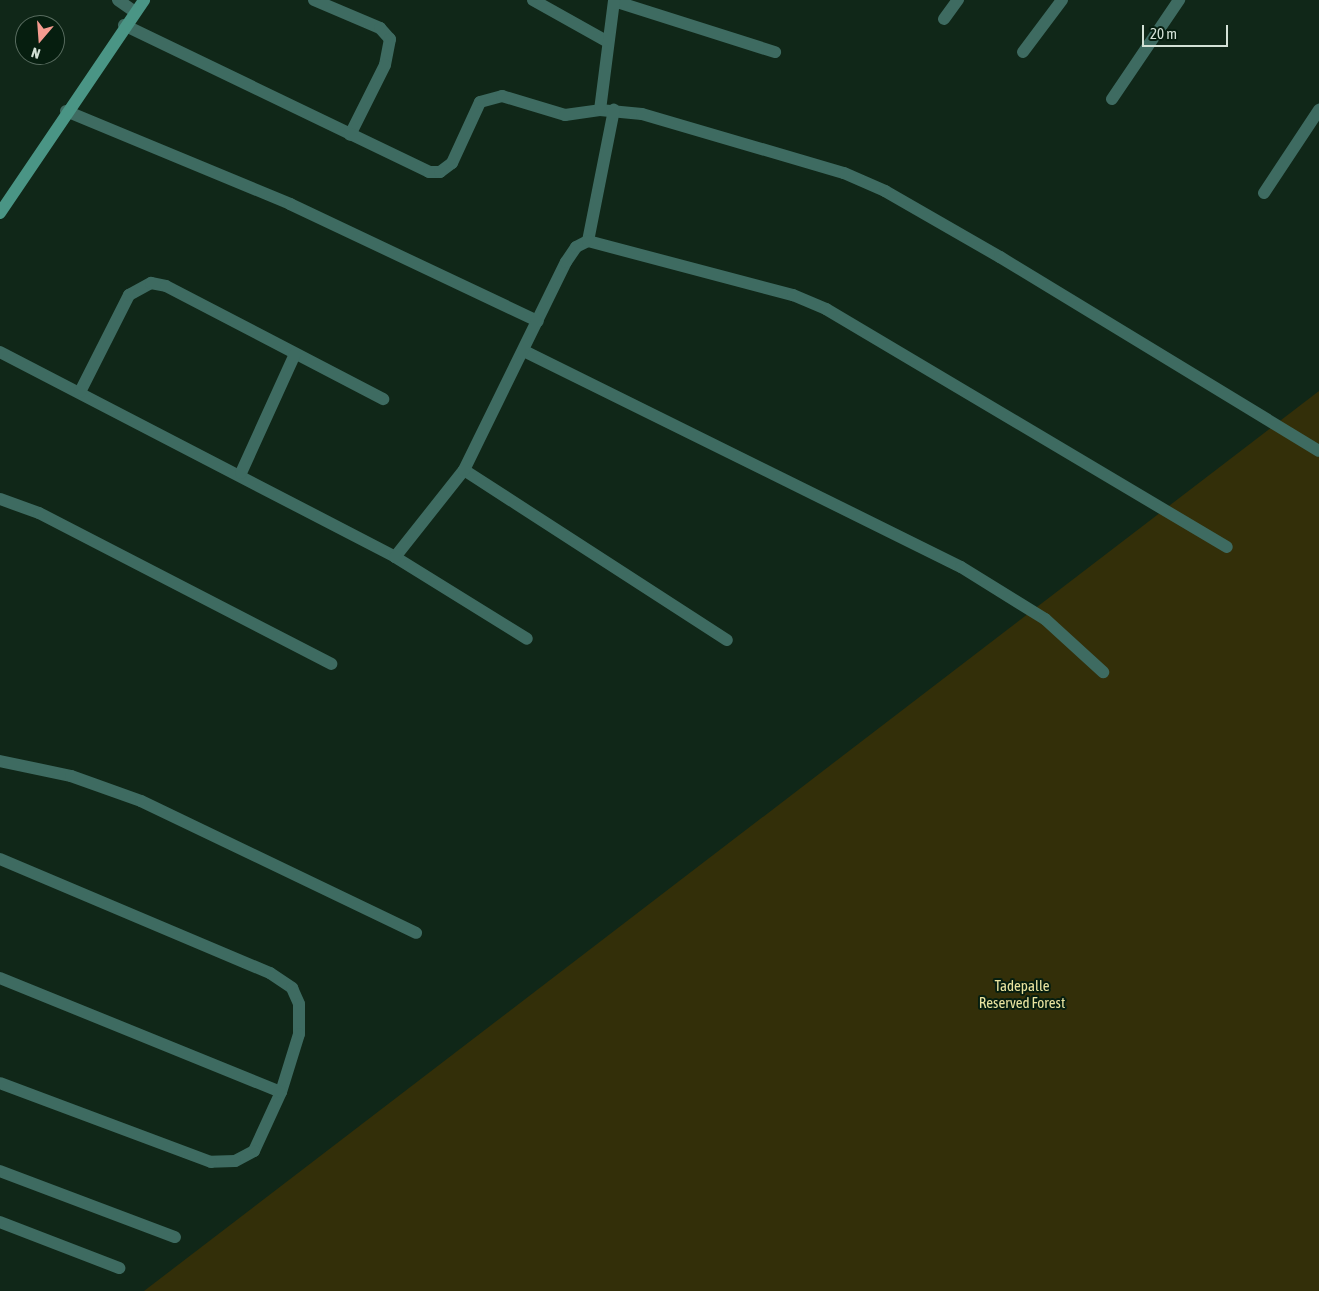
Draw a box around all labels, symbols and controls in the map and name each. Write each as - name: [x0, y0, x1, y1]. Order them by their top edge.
- north arrow: [15, 15, 65, 65]
- scale bar: [1144, 15, 1230, 47]
- text: 20 m: [1150, 25, 1177, 42]
- text: N: [29, 44, 42, 62]
- park label: Tadepalle Reserved Forest: [979, 976, 1065, 1011]

